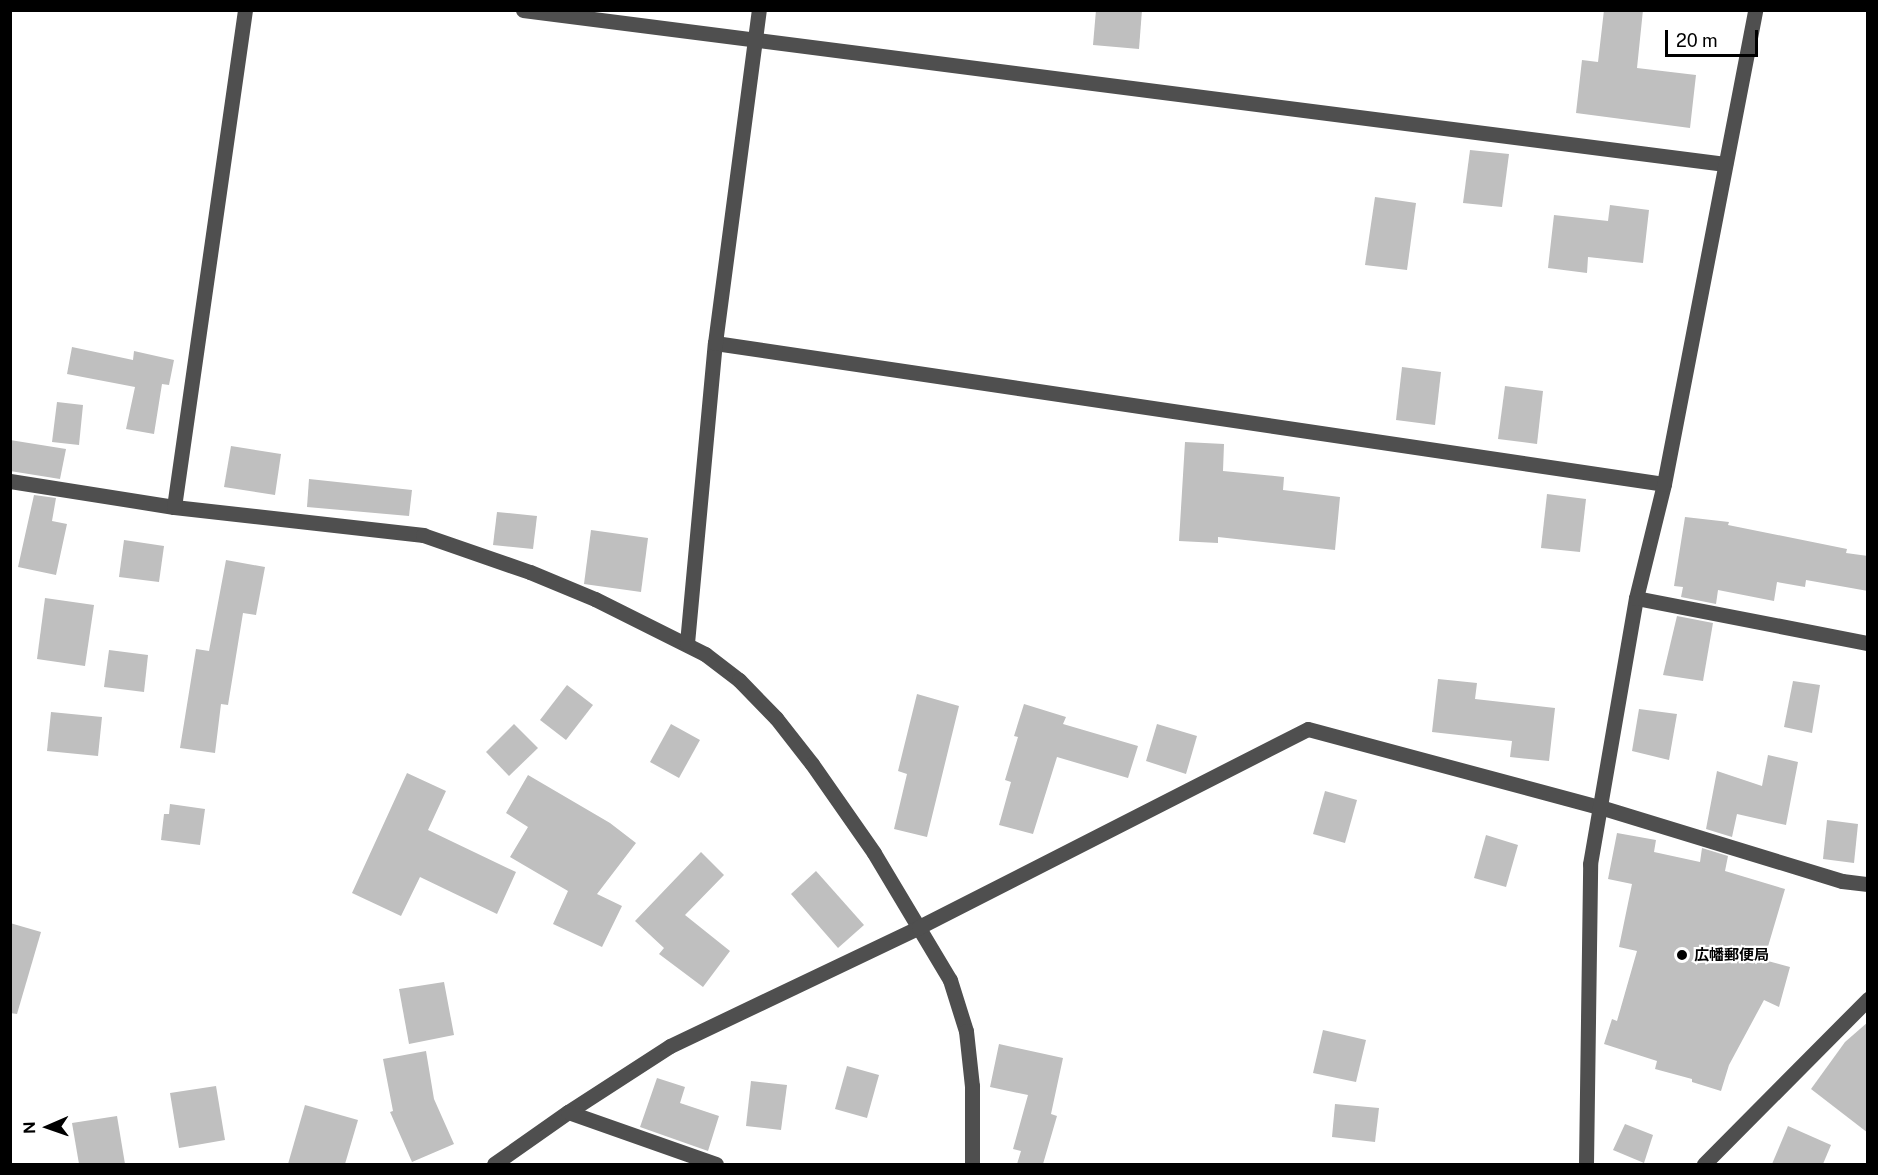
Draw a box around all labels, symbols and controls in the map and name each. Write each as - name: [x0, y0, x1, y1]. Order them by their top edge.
- scale bar: [1668, 18, 1761, 56]
- text: 20 m: [1676, 30, 1718, 51]
- place label: 広幡郵便局: [1694, 946, 1769, 964]
- marker: 広幡郵便局: [1675, 948, 1689, 962]
- north arrow: [18, 1097, 78, 1157]
- text: N: [20, 1121, 39, 1134]

